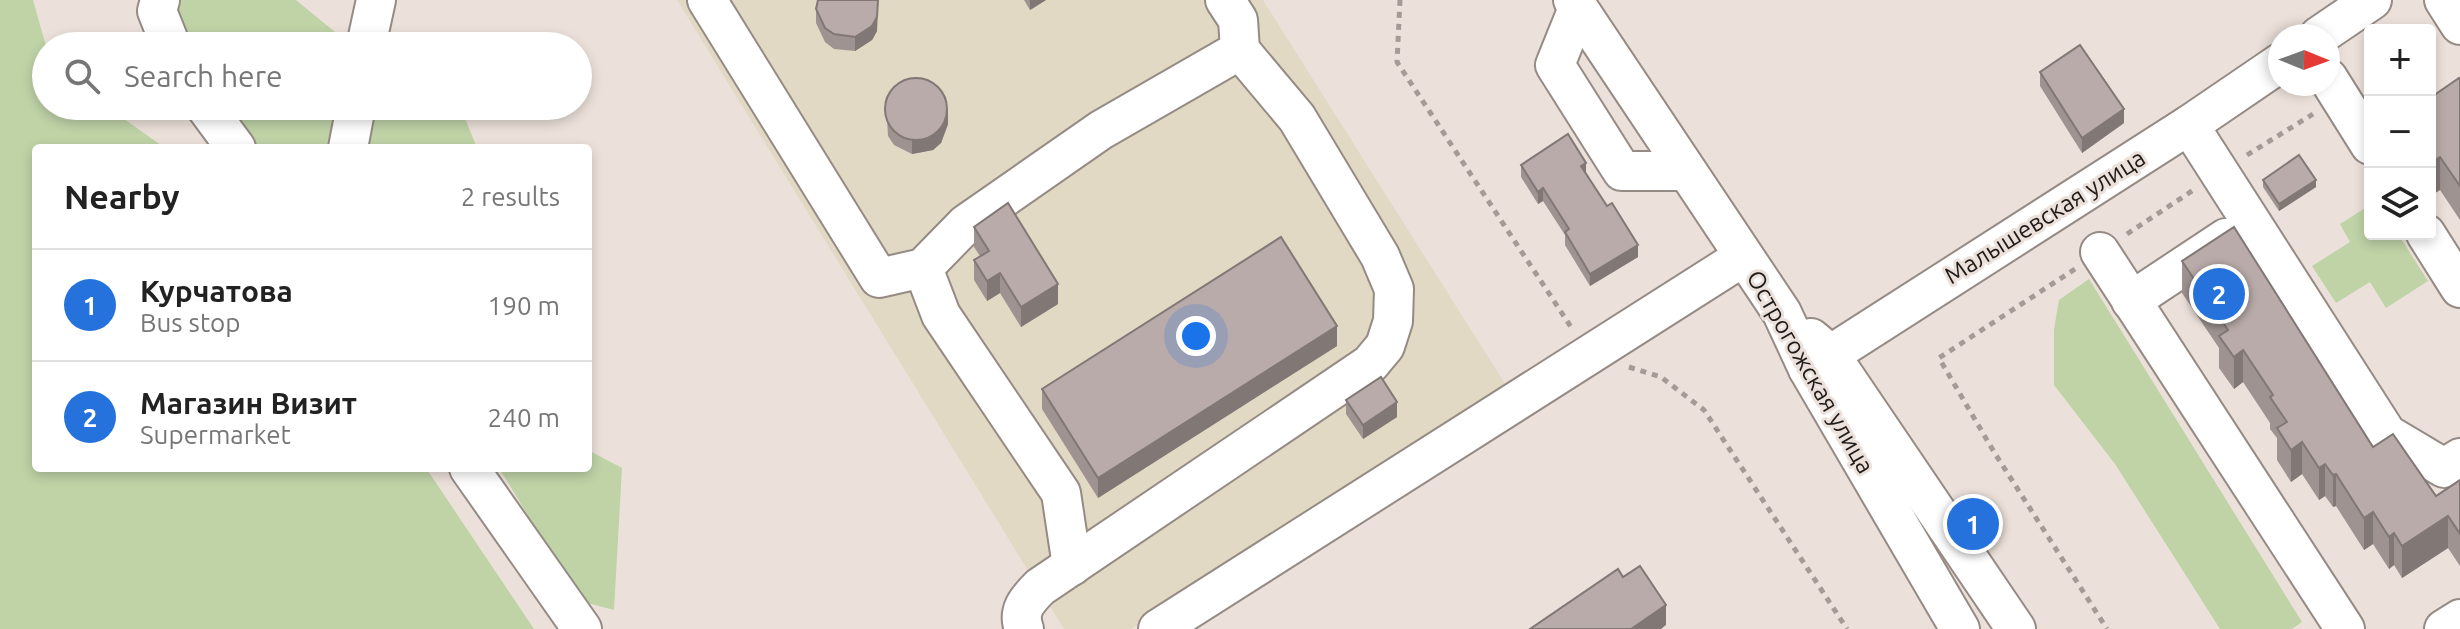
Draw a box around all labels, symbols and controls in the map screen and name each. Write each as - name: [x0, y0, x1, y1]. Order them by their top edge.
- north arrow: [2268, 24, 2340, 96]
- map controls: [2364, 24, 2436, 240]
- button: +: [2364, 24, 2436, 96]
- search box: [32, 32, 592, 120]
- icon: search: [60, 54, 104, 98]
- text: Search here: [124, 59, 283, 93]
- button: −: [2364, 96, 2436, 168]
- street label: Малышевская улица: [1940, 144, 2150, 289]
- button: layers: [2364, 168, 2436, 240]
- text: Nearby: [64, 177, 179, 215]
- text: 2 results: [461, 182, 560, 211]
- pin: 2: [2193, 264, 2245, 324]
- street label: Острогожская улица: [1741, 266, 1880, 478]
- text: Курчатова: [140, 274, 293, 308]
- text: 1: [83, 291, 97, 320]
- text: 190 m: [488, 291, 560, 320]
- text: Bus stop: [140, 308, 240, 337]
- your location: [1176, 316, 1216, 356]
- text: Магазин Визит: [140, 386, 357, 420]
- text: 2: [83, 403, 97, 432]
- text: 240 m: [488, 403, 560, 432]
- text: Supermarket: [140, 420, 291, 449]
- pin: 1: [1947, 494, 1999, 554]

